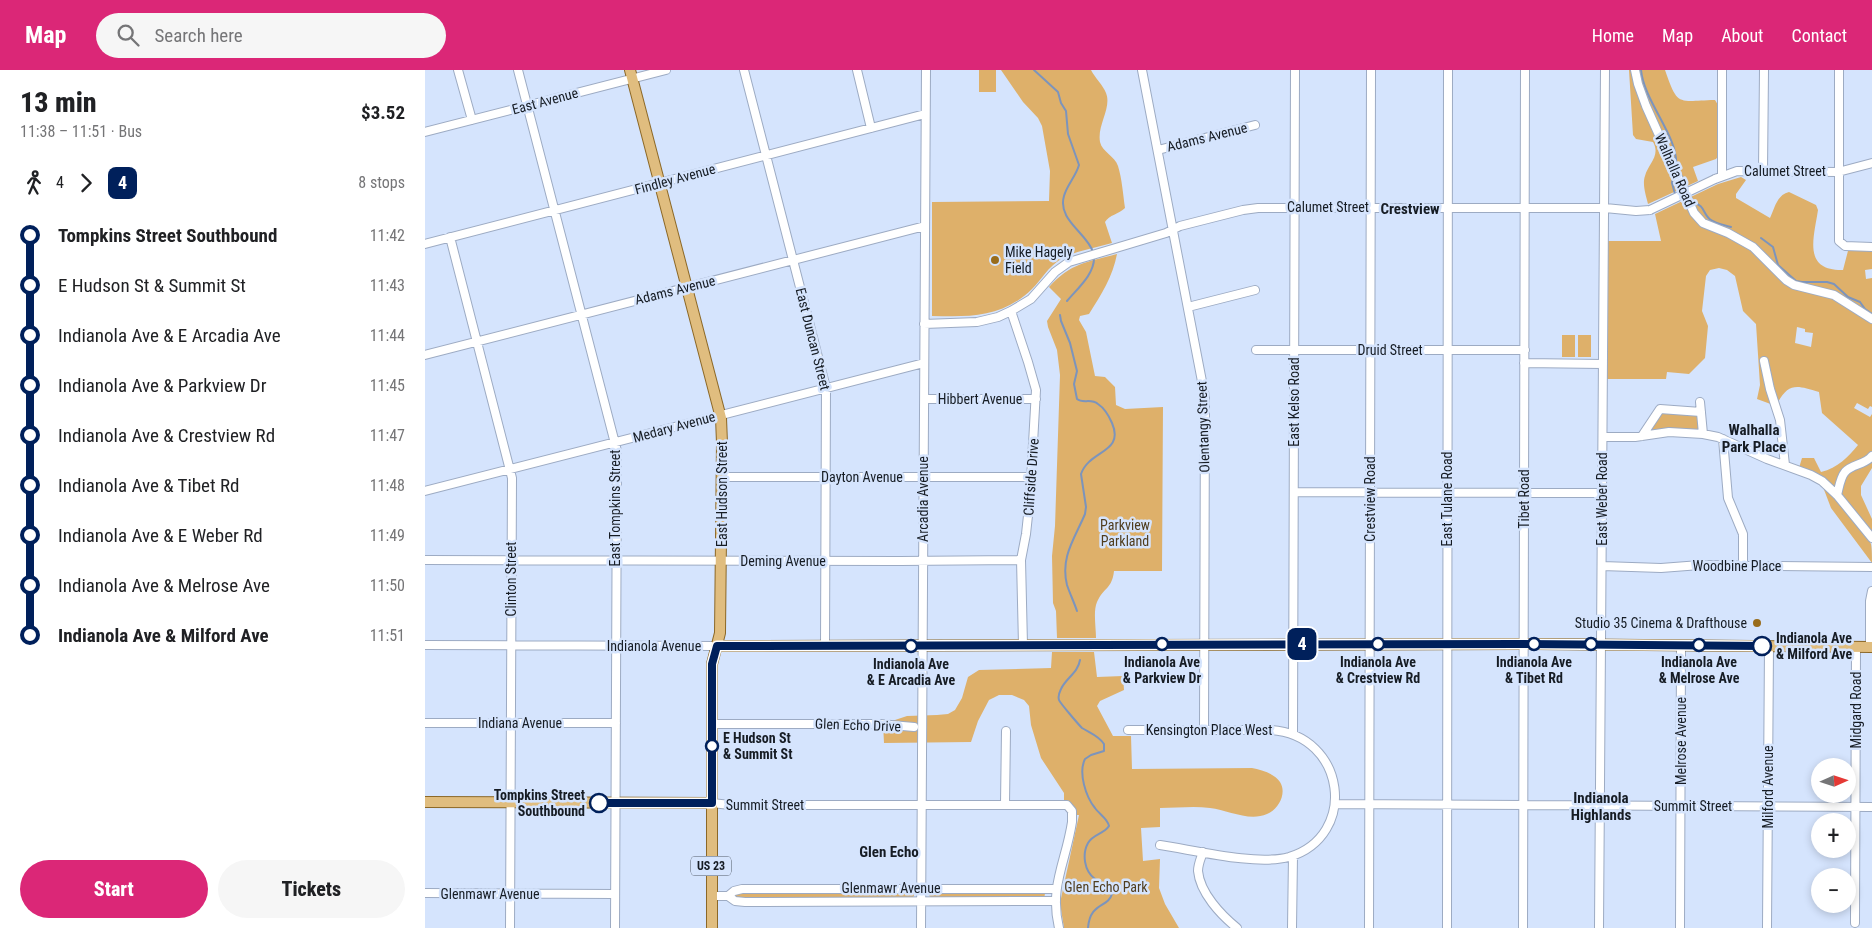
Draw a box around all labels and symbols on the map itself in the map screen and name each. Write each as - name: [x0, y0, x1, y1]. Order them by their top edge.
- street label: East Avenue: [510, 84, 580, 117]
- street label: Adams Avenue: [1165, 119, 1249, 155]
- street label: Walhalla Road: [1652, 131, 1698, 209]
- street label: Findley Avenue: [633, 160, 717, 197]
- street label: Calumet Street: [1744, 163, 1826, 179]
- street label: Calumet Street: [1287, 199, 1369, 215]
- district label: Crestview: [1380, 200, 1440, 218]
- place label: Mike Hagely Field: [1005, 244, 1073, 276]
- marker: Mike Hagely Field: [989, 254, 1001, 266]
- street label: Adams Avenue: [633, 272, 717, 308]
- street label: East Duncan Street: [793, 286, 833, 392]
- street label: Druid Street: [1357, 342, 1423, 358]
- street label: East Kelso Road: [1286, 357, 1302, 447]
- street label: Olentangy Street: [1193, 381, 1213, 473]
- street label: Hibbert Avenue: [938, 391, 1023, 407]
- street label: Medary Avenue: [631, 408, 717, 446]
- district label: Walhalla Park Place: [1722, 421, 1786, 456]
- street label: Cliffside Drive: [1020, 437, 1042, 516]
- street label: East Hudson Street: [714, 441, 730, 547]
- street label: East Tompkins Street: [607, 450, 623, 566]
- street label: East Tulane Road: [1439, 451, 1455, 547]
- street label: East Weber Road: [1594, 452, 1610, 546]
- street label: Arcadia Avenue: [915, 456, 931, 542]
- street label: Crestview Road: [1362, 456, 1378, 542]
- street label: Dayton Avenue: [821, 469, 903, 485]
- street label: Tibet Road: [1516, 469, 1532, 529]
- park label: Parkview Parkland: [1100, 517, 1150, 549]
- street label: Clinton Street: [503, 542, 519, 616]
- street label: Deming Avenue: [740, 553, 826, 569]
- street label: Woodbine Place: [1693, 558, 1782, 574]
- place label: Studio 35 Cinema & Drafthouse: [1575, 615, 1747, 631]
- marker: Studio 35 Cinema & Drafthouse: [1751, 617, 1763, 629]
- line badge: 4: [1286, 628, 1318, 660]
- place label: Indianola Ave & Milford Ave: [1776, 630, 1852, 662]
- marker: Indianola Ave & Milford Ave: [1752, 636, 1772, 656]
- marker: Indianola Ave & Parkview Dr: [1155, 637, 1169, 651]
- marker: Indianola Ave & Crestview Rd: [1371, 637, 1385, 651]
- marker: Indianola Ave & Tibet Rd: [1527, 637, 1541, 651]
- unlabelled marker: [1584, 637, 1598, 651]
- street label: Indianola Avenue: [607, 638, 702, 654]
- marker: Indianola Ave & Melrose Ave: [1692, 638, 1706, 652]
- marker: Indianola Ave & E Arcadia Ave: [904, 639, 918, 653]
- place label: Indianola Ave & Parkview Dr: [1123, 654, 1202, 686]
- place label: Indianola Ave & Crestview Rd: [1336, 654, 1420, 686]
- place label: Indianola Ave & Tibet Rd: [1496, 654, 1572, 686]
- place label: Indianola Ave & Melrose Ave: [1659, 654, 1740, 686]
- place label: Indianola Ave & E Arcadia Ave: [867, 656, 956, 688]
- street label: Midgard Road: [1848, 672, 1864, 748]
- street label: Melrose Avenue: [1673, 697, 1689, 785]
- street label: Indiana Avenue: [478, 715, 563, 731]
- street label: Glen Echo Drive: [815, 715, 902, 735]
- street label: Kensington Place West: [1146, 722, 1272, 738]
- place label: E Hudson St & Summit St: [723, 730, 792, 762]
- marker: E Hudson St & Summit St: [705, 739, 719, 753]
- street label: Milford Avenue: [1760, 745, 1776, 829]
- north arrow: [1811, 758, 1856, 802]
- place label: Tompkins Street Southbound: [494, 787, 585, 819]
- district label: Indianola Highlands: [1571, 789, 1631, 824]
- marker: Tompkins Street Southbound: [589, 793, 609, 813]
- street label: Summit Street: [726, 797, 804, 813]
- street label: Summit Street: [1654, 798, 1732, 814]
- district label: Glen Echo: [859, 843, 919, 861]
- road number: US 23: [691, 856, 731, 876]
- park label: Glen Echo Park: [1064, 879, 1148, 895]
- street label: Glenmawr Avenue: [842, 880, 941, 896]
- street label: Glenmawr Avenue: [441, 886, 540, 902]

